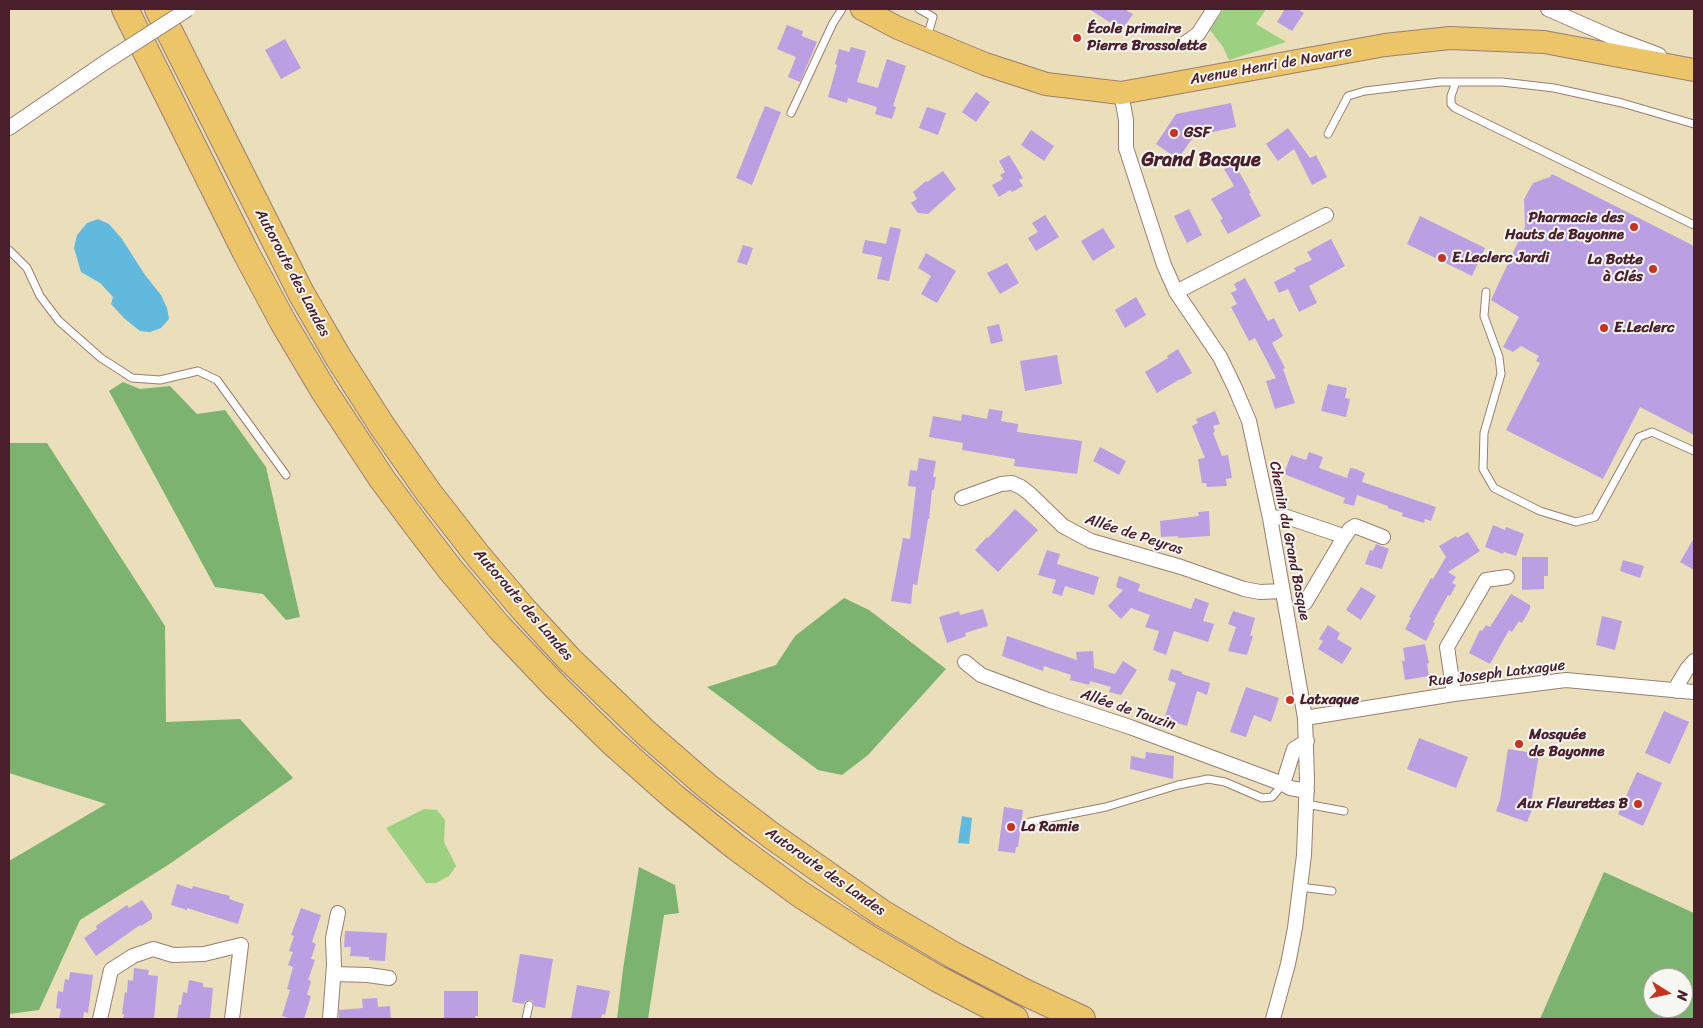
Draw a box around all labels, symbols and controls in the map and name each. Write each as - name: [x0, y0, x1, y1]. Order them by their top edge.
- place label: École primaire Pierre Brossolette: [1087, 20, 1207, 55]
- marker: École primaire Pierre Brossolette: [1071, 32, 1083, 44]
- street label: Avenue Henri de Navarre: [1189, 43, 1353, 89]
- place label: GSF: [1184, 124, 1211, 142]
- marker: GSF: [1168, 127, 1180, 139]
- district label: Grand Basque: [1141, 149, 1261, 173]
- street label: Autoroute des Landes: [251, 206, 333, 340]
- place label: Pharmacie des Hauts de Bayonne: [1505, 209, 1624, 244]
- marker: Pharmacie des Hauts de Bayonne: [1628, 221, 1640, 233]
- place label: E.Leclerc Jardi: [1452, 249, 1549, 267]
- place label: La Botte à Clés: [1587, 251, 1643, 286]
- marker: E.Leclerc Jardi: [1436, 252, 1448, 264]
- marker: La Botte à Clés: [1647, 263, 1659, 275]
- place label: E.Leclerc: [1614, 319, 1675, 337]
- marker: E.Leclerc: [1598, 322, 1610, 334]
- street label: Chemin du Grand Basque: [1265, 460, 1313, 622]
- street label: Allée de Peyras: [1083, 511, 1185, 559]
- street label: Autoroute des Landes: [470, 545, 576, 665]
- street label: Rue Joseph Latxague: [1428, 657, 1566, 691]
- street label: Allée de Tauzin: [1078, 685, 1178, 735]
- place label: Latxaque: [1300, 691, 1359, 709]
- marker: Latxaque: [1284, 694, 1296, 706]
- place label: Mosquée de Bayonne: [1529, 726, 1604, 761]
- marker: Mosquée de Bayonne: [1513, 738, 1525, 750]
- place label: Aux Fleurettes B: [1517, 795, 1628, 813]
- marker: Aux Fleurettes B: [1632, 798, 1644, 810]
- place label: La Ramie: [1021, 818, 1079, 836]
- marker: La Ramie: [1005, 821, 1017, 833]
- street label: Autoroute des Landes: [762, 824, 888, 920]
- north arrow: [1643, 968, 1693, 1018]
- text: N: [1669, 989, 1695, 1002]

